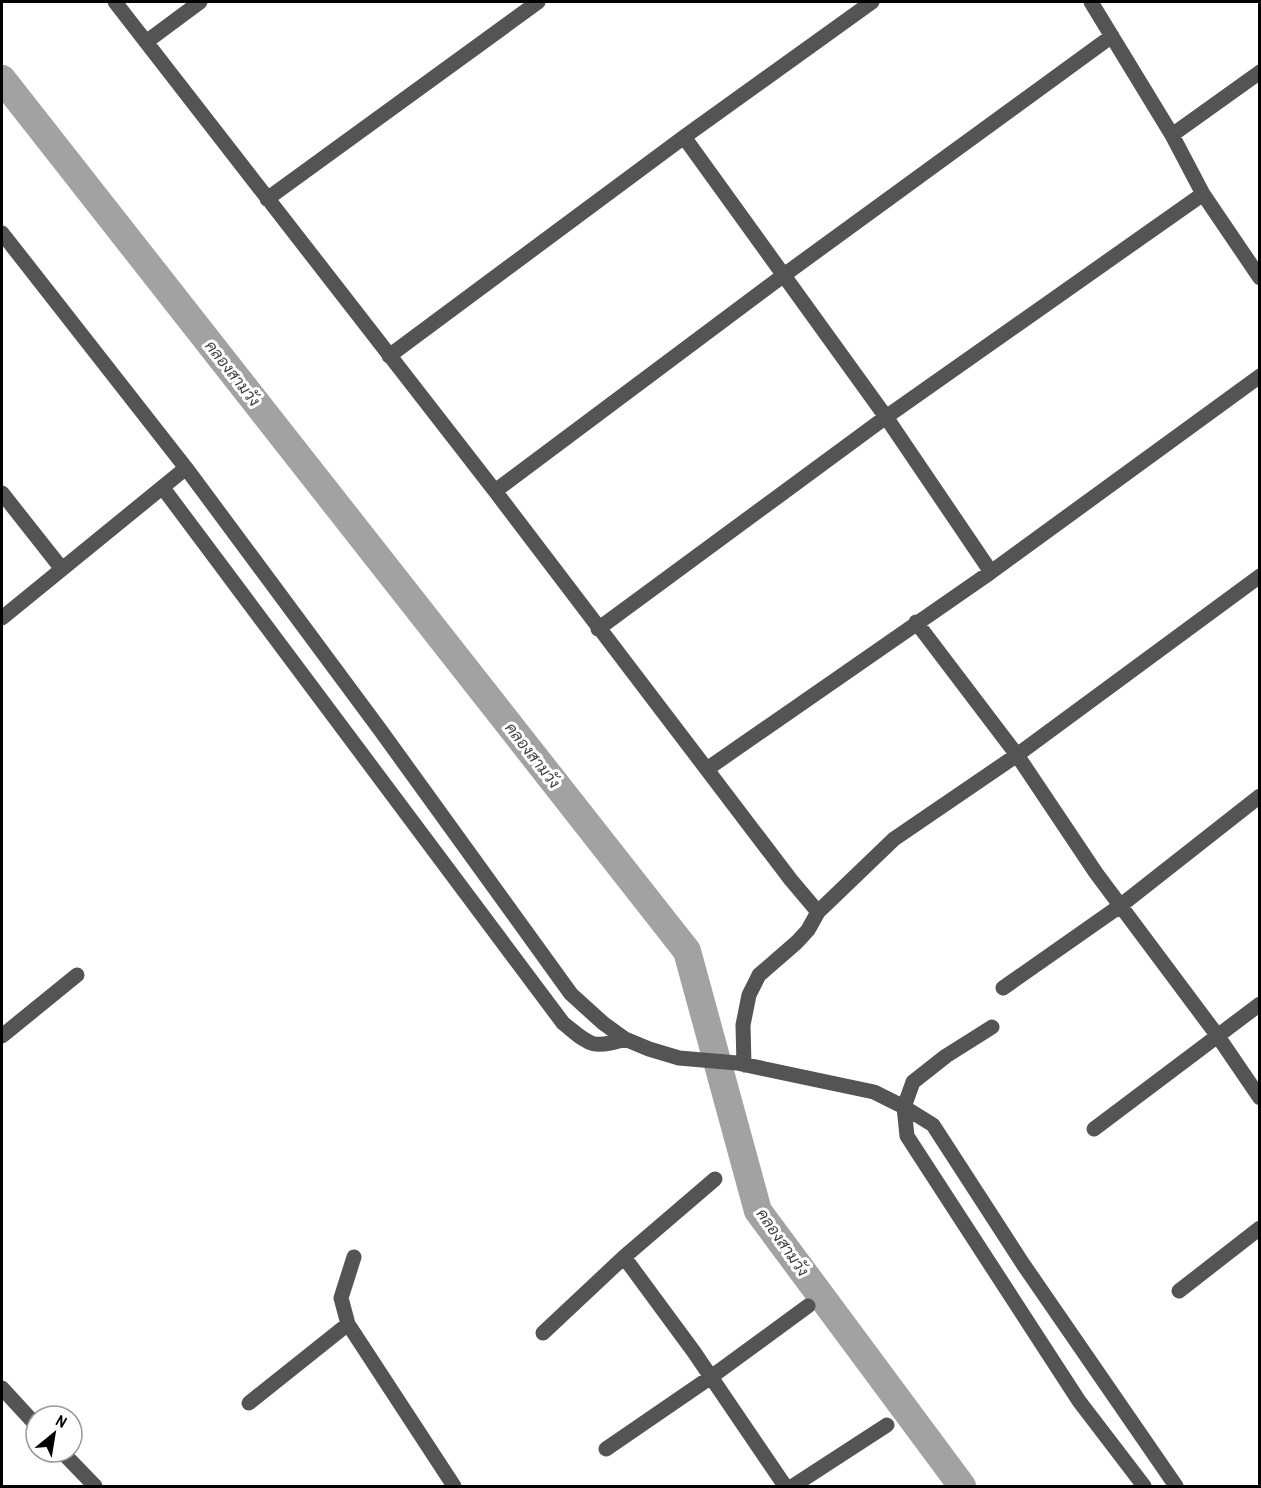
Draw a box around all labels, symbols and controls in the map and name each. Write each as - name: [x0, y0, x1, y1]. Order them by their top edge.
- water label: คลองสามวัง: [200, 336, 266, 410]
- water label: คลองสามวัง: [500, 718, 566, 792]
- water label: คลองสามวัง: [752, 1204, 814, 1280]
- north arrow: [24, 1404, 84, 1464]
- text: N: [52, 1409, 71, 1433]

